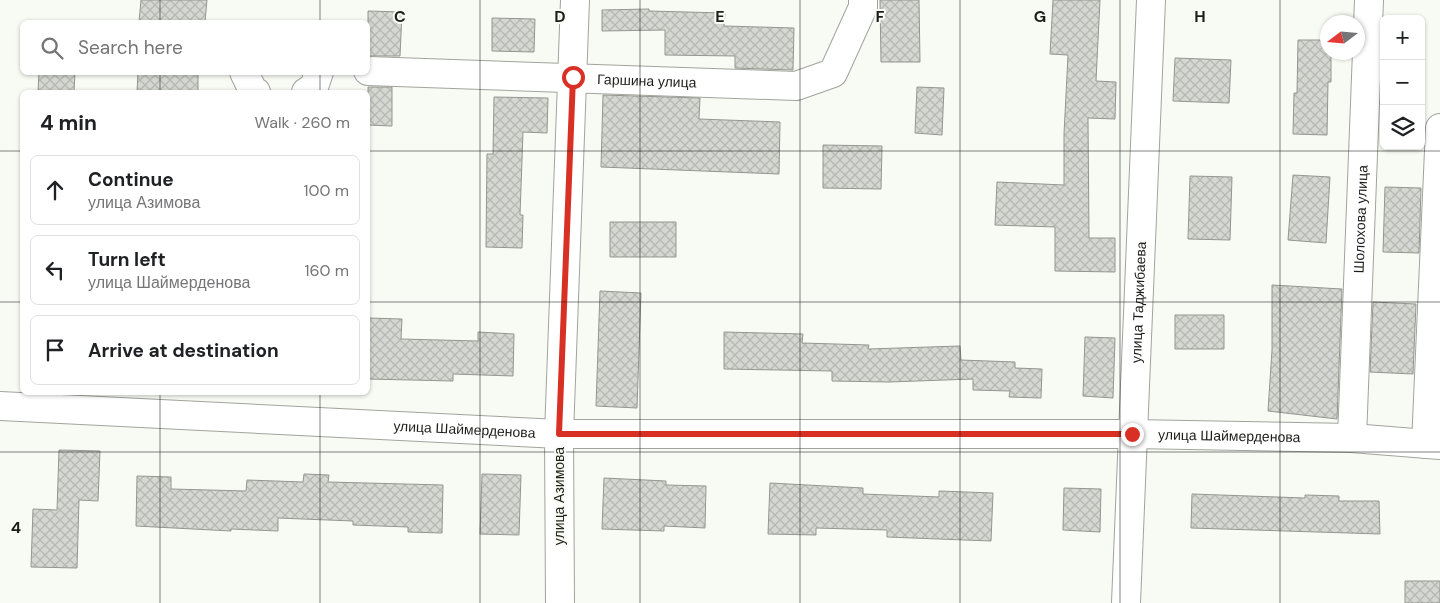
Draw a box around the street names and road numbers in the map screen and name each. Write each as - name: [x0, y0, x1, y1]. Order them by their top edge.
- street label: Гаршина улица: [597, 70, 697, 92]
- street label: Шолохова улица: [1349, 165, 1372, 274]
- street label: улица Таджибаева: [1127, 241, 1150, 363]
- street label: улица Шаймерденова: [393, 417, 536, 442]
- street label: улица Шаймерденова: [1158, 425, 1301, 446]
- street label: улица Азимова: [550, 447, 568, 545]

